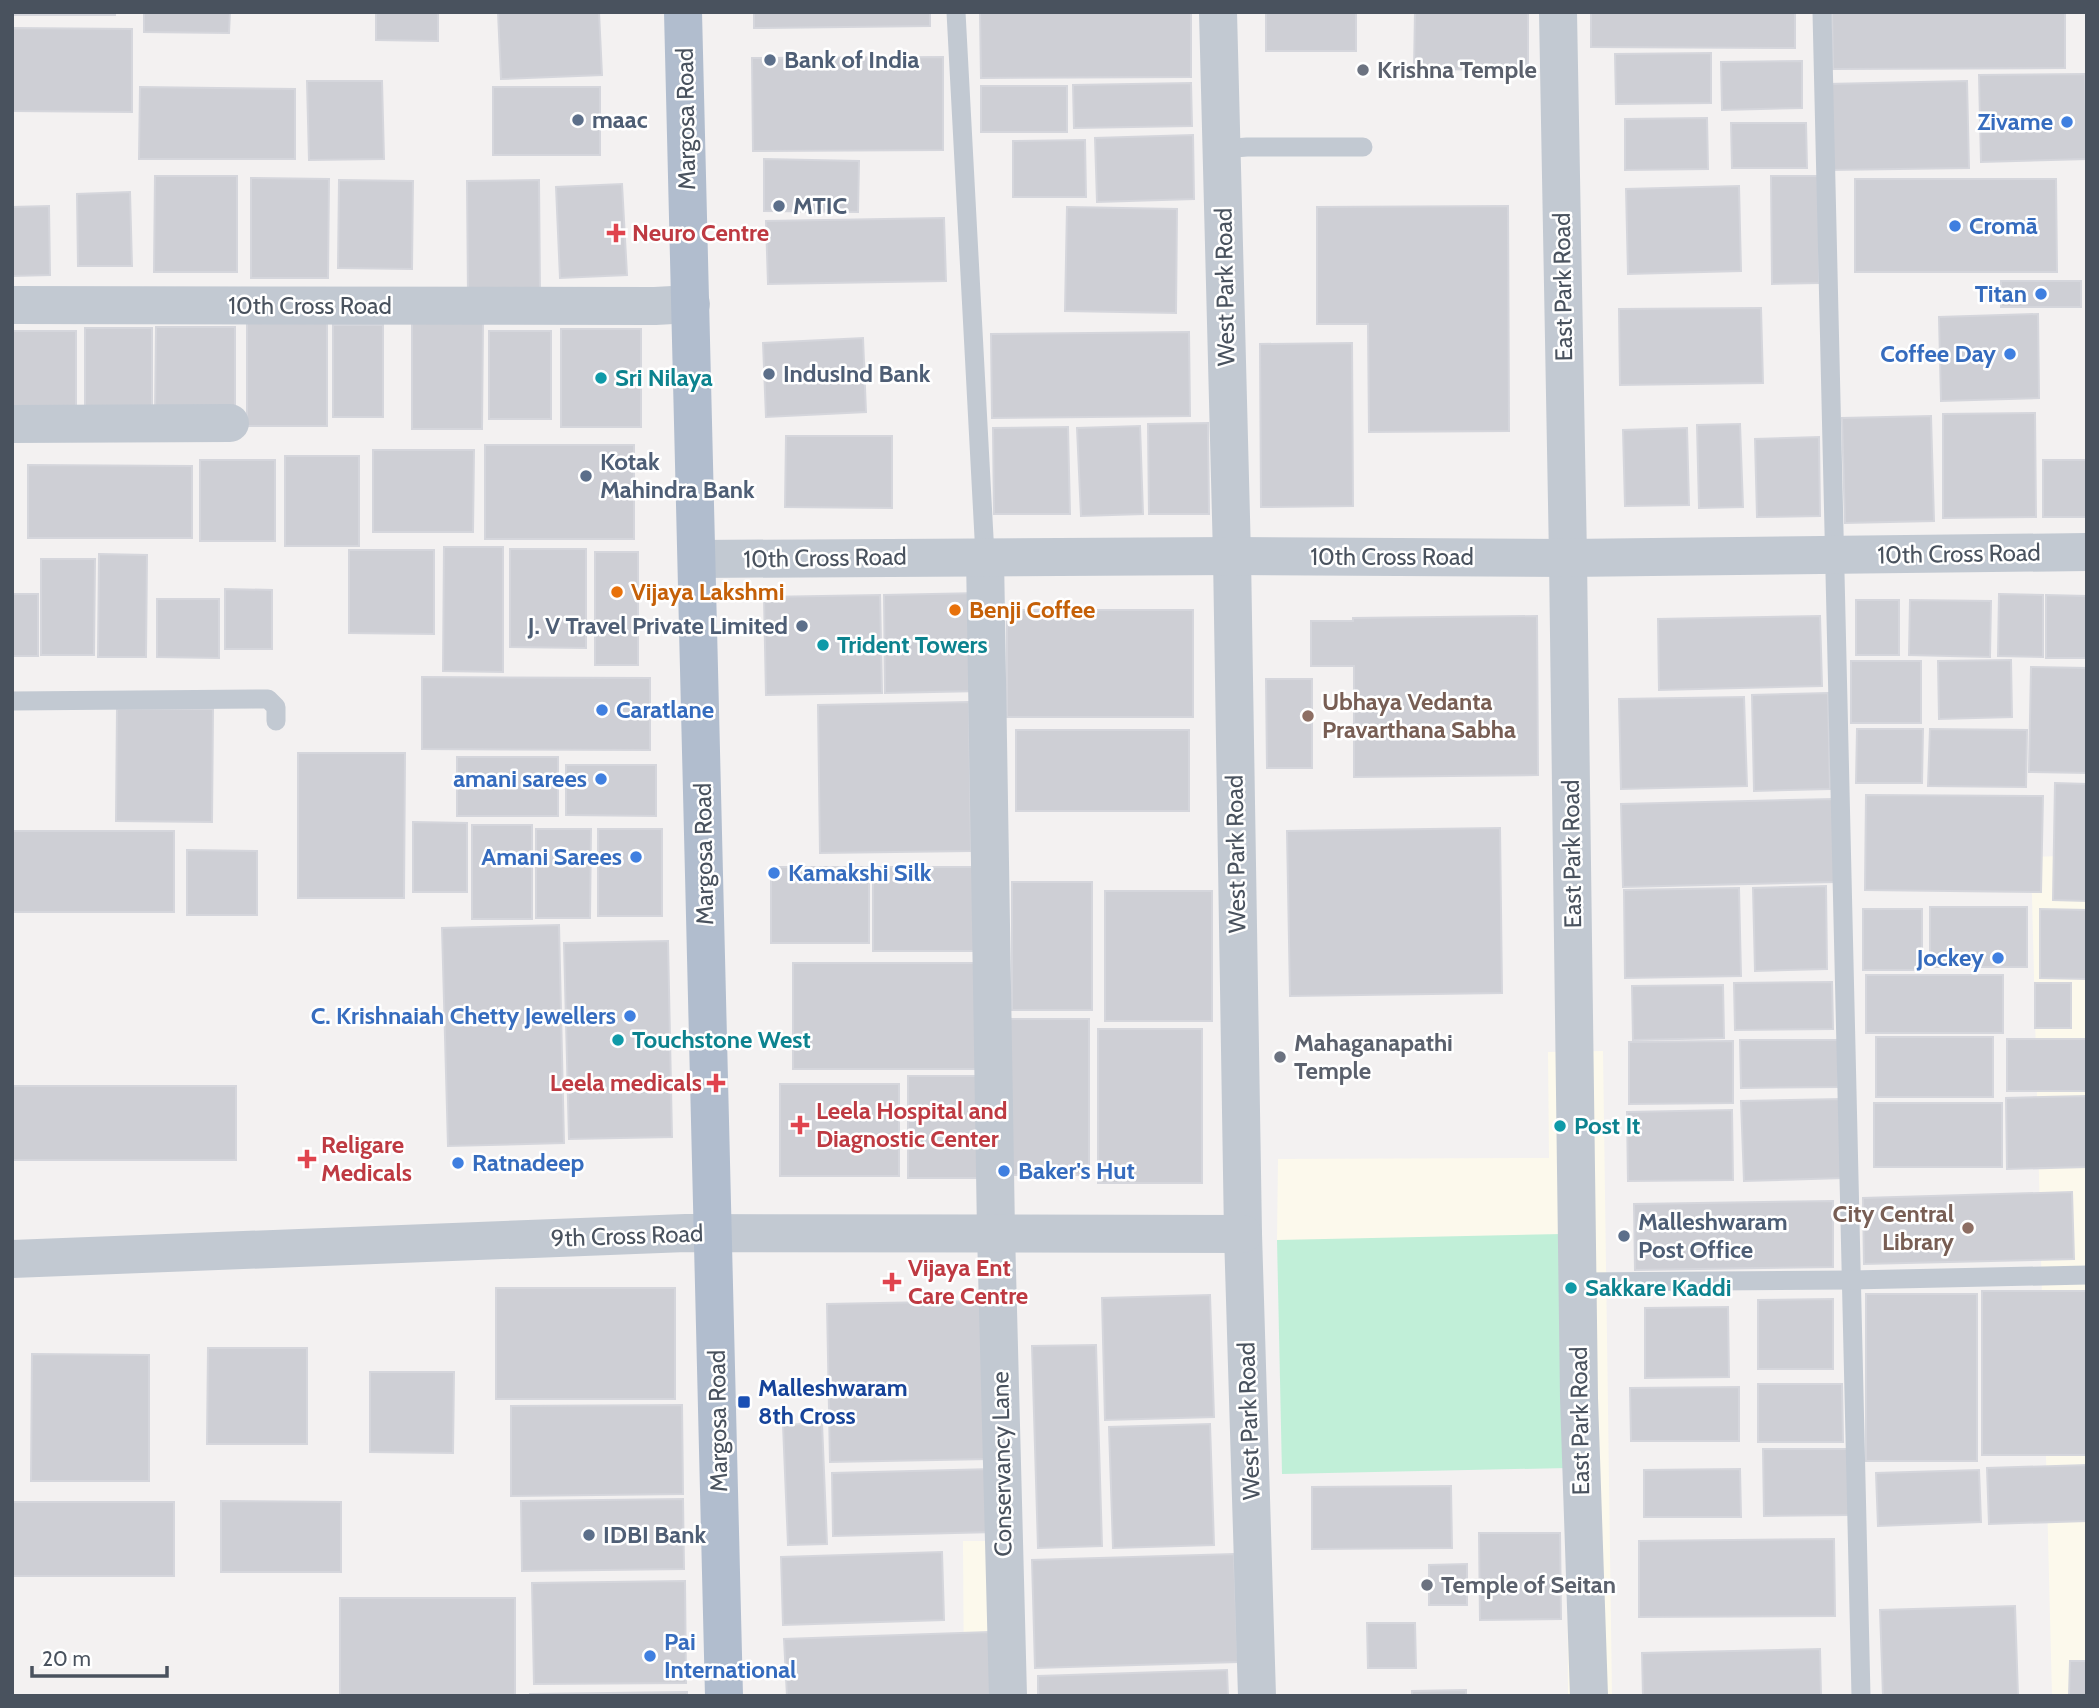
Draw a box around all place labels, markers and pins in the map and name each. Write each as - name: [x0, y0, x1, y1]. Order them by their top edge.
- place label: Bank of India: [784, 45, 920, 74]
- marker: Bank of India: [762, 52, 778, 68]
- place label: Krishna Temple: [1377, 55, 1537, 84]
- marker: Krishna Temple: [1355, 62, 1371, 78]
- place label: maac: [592, 105, 648, 134]
- place label: Zivame: [1977, 107, 2053, 136]
- marker: maac: [570, 112, 586, 128]
- marker: Zivame: [2059, 114, 2075, 130]
- place label: MTIC: [793, 191, 847, 220]
- marker: MTIC: [771, 198, 787, 214]
- place label: Cromā: [1969, 211, 2038, 240]
- place label: Neuro Centre: [632, 218, 769, 247]
- marker: Cromā: [1947, 218, 1963, 234]
- marker: Neuro Centre: [606, 223, 626, 243]
- place label: Titan: [1975, 279, 2027, 308]
- marker: Titan: [2033, 286, 2049, 302]
- place label: Coffee Day: [1880, 339, 1996, 368]
- marker: Coffee Day: [2002, 346, 2018, 362]
- place label: IndusInd Bank: [783, 359, 931, 388]
- place label: Sri Nilaya: [615, 363, 713, 392]
- marker: IndusInd Bank: [761, 366, 777, 382]
- marker: Sri Nilaya: [593, 370, 609, 386]
- place label: Kotak Mahindra Bank: [600, 447, 755, 504]
- marker: Kotak Mahindra Bank: [578, 468, 594, 484]
- place label: Vijaya Lakshmi: [631, 577, 784, 606]
- marker: Vijaya Lakshmi: [609, 584, 625, 600]
- place label: Benji Coffee: [969, 595, 1095, 624]
- marker: Benji Coffee: [947, 602, 963, 618]
- place label: J. V Travel Private Limited: [527, 611, 788, 640]
- marker: J. V Travel Private Limited: [794, 618, 810, 634]
- place label: Trident Towers: [837, 630, 988, 659]
- marker: Trident Towers: [815, 637, 831, 653]
- place label: Ubhaya Vedanta Pravarthana Sabha: [1322, 687, 1516, 744]
- place label: Caratlane: [616, 695, 714, 724]
- marker: Caratlane: [594, 702, 610, 718]
- marker: Ubhaya Vedanta Pravarthana Sabha: [1300, 708, 1316, 724]
- place label: amani sarees: [453, 764, 587, 793]
- marker: amani sarees: [593, 771, 609, 787]
- place label: Amani Sarees: [481, 842, 622, 871]
- marker: Amani Sarees: [628, 849, 644, 865]
- place label: Kamakshi Silk: [788, 858, 932, 887]
- marker: Kamakshi Silk: [766, 865, 782, 881]
- place label: Jockey: [1916, 943, 1984, 972]
- marker: Jockey: [1990, 950, 2006, 966]
- place label: C. Krishnaiah Chetty Jewellers: [311, 1001, 616, 1030]
- marker: C. Krishnaiah Chetty Jewellers: [622, 1008, 638, 1024]
- place label: Touchstone West: [632, 1025, 811, 1054]
- place label: Mahaganapathi Temple: [1294, 1028, 1453, 1085]
- marker: Touchstone West: [610, 1032, 626, 1048]
- marker: Mahaganapathi Temple: [1272, 1049, 1288, 1065]
- place label: Leela medicals: [550, 1068, 702, 1097]
- marker: Leela medicals: [708, 1075, 724, 1091]
- place label: Leela Hospital and Diagnostic Center: [816, 1096, 1008, 1153]
- place label: Post It: [1574, 1111, 1640, 1140]
- marker: Leela Hospital and Diagnostic Center: [790, 1115, 810, 1135]
- marker: Post It: [1552, 1118, 1568, 1134]
- place label: Religare Medicals: [321, 1130, 412, 1187]
- place label: Ratnadeep: [472, 1148, 585, 1177]
- marker: Religare Medicals: [299, 1151, 315, 1167]
- marker: Ratnadeep: [450, 1155, 466, 1171]
- place label: Baker's Hut: [1018, 1156, 1135, 1185]
- marker: Baker's Hut: [996, 1163, 1012, 1179]
- place label: City Central Library: [1832, 1199, 1954, 1256]
- place label: Malleshwaram Post Office: [1638, 1207, 1788, 1264]
- marker: City Central Library: [1960, 1220, 1976, 1236]
- marker: Malleshwaram Post Office: [1616, 1228, 1632, 1244]
- place label: Vijaya Ent Care Centre: [908, 1253, 1028, 1310]
- marker: Vijaya Ent Care Centre: [882, 1272, 902, 1292]
- place label: Sakkare Kaddi: [1585, 1273, 1732, 1302]
- marker: Sakkare Kaddi: [1563, 1280, 1579, 1296]
- place label: Malleshwaram 8th Cross: [758, 1373, 908, 1430]
- marker: Malleshwaram 8th Cross: [736, 1394, 752, 1410]
- place label: IDBI Bank: [603, 1520, 706, 1549]
- marker: IDBI Bank: [581, 1527, 597, 1543]
- place label: Temple of Seitan: [1441, 1570, 1616, 1599]
- marker: Temple of Seitan: [1419, 1577, 1435, 1593]
- place label: Pai International: [664, 1627, 796, 1684]
- marker: Pai International: [642, 1648, 658, 1664]

